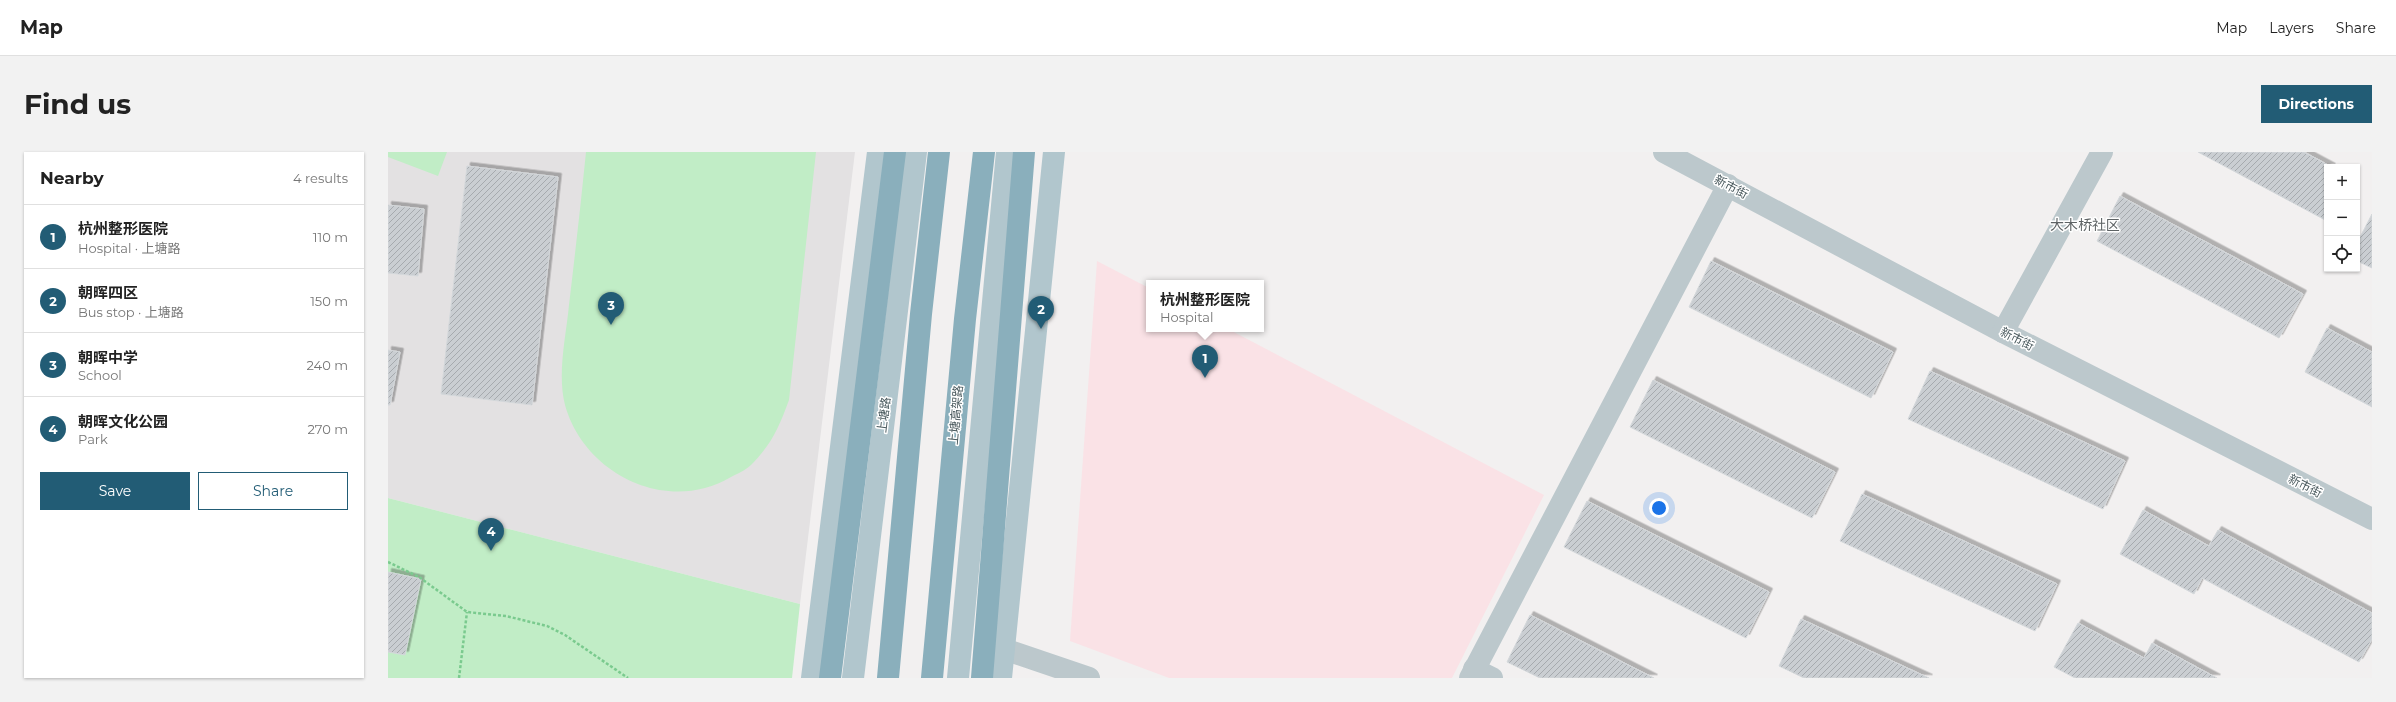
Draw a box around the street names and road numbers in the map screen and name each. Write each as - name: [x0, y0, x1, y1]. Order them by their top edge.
- street label: 新市街: [1712, 171, 1751, 202]
- street label: 新市街: [1998, 324, 2037, 353]
- street label: 上塘高架路: [945, 384, 966, 446]
- street label: 上塘路: [874, 396, 893, 434]
- street label: 新市街: [2286, 471, 2325, 500]

